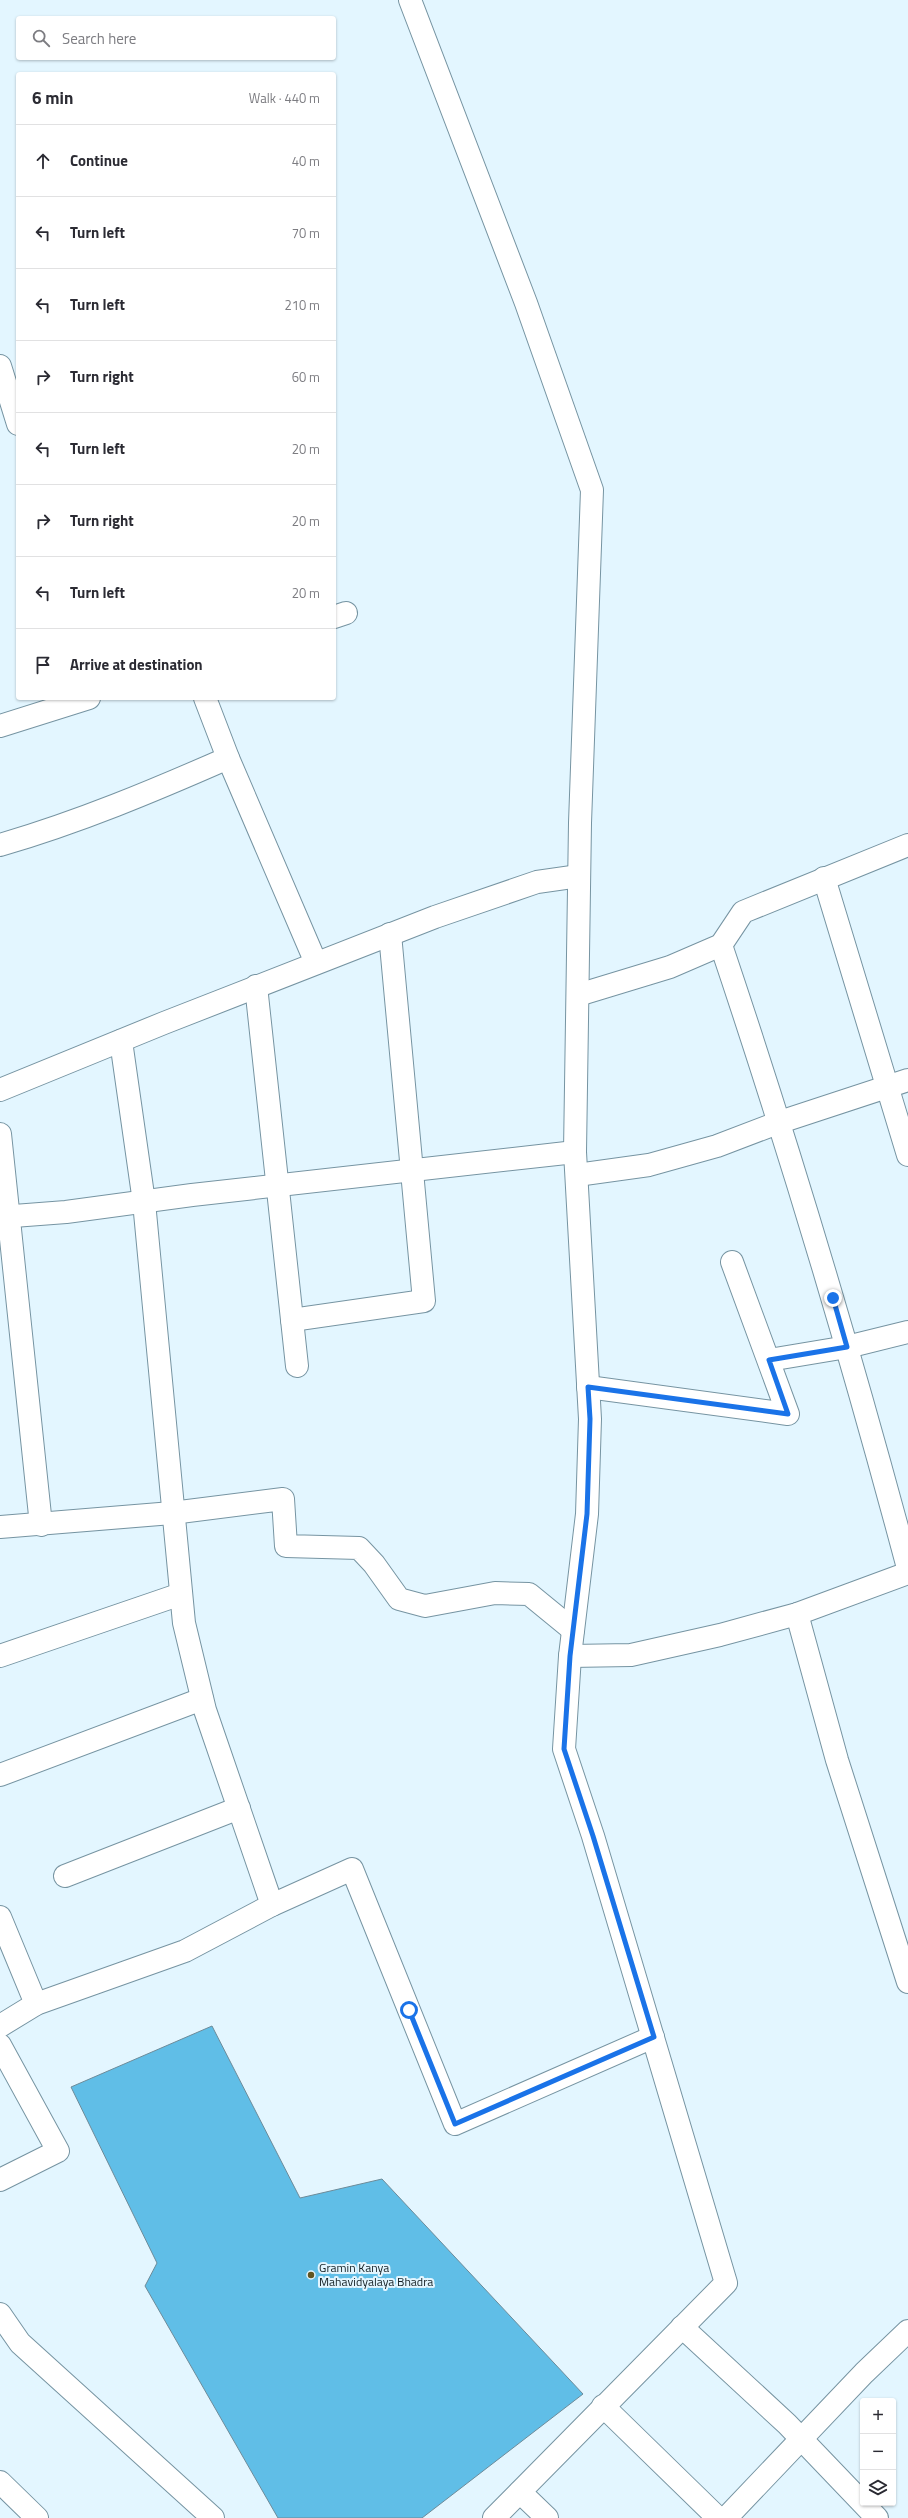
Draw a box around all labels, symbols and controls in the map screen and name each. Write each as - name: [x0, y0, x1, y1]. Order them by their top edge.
- search box: [16, 16, 336, 60]
- icon: search: [30, 27, 52, 49]
- text: Search here: [62, 27, 136, 50]
- text: 6 min: [32, 85, 73, 111]
- text: Walk · 440 m: [249, 88, 320, 108]
- text: Continue: [70, 149, 128, 172]
- icon: ahead: [32, 150, 54, 172]
- text: 40 m: [292, 151, 320, 171]
- text: Turn left: [70, 221, 125, 244]
- icon: left: [32, 222, 54, 244]
- text: 70 m: [292, 223, 320, 243]
- text: Turn left: [70, 293, 125, 316]
- icon: left: [32, 294, 54, 316]
- text: 210 m: [284, 295, 320, 315]
- text: Turn right: [70, 365, 134, 388]
- icon: right: [32, 366, 54, 388]
- text: 60 m: [292, 367, 320, 387]
- text: Turn left: [70, 437, 125, 460]
- icon: left: [32, 438, 54, 460]
- text: 20 m: [292, 439, 320, 459]
- text: Turn right: [70, 509, 134, 532]
- icon: right: [32, 510, 54, 532]
- text: 20 m: [292, 511, 320, 531]
- text: Turn left: [70, 581, 125, 604]
- icon: left: [32, 582, 54, 604]
- text: 20 m: [292, 583, 320, 603]
- text: Arrive at destination: [70, 653, 203, 676]
- icon: arrive: [32, 654, 54, 676]
- route end: [824, 1289, 842, 1307]
- route start: [400, 2001, 418, 2019]
- place label: Gramin Kanya Mahavidyalaya Bhadra: [319, 2258, 433, 2291]
- marker: Gramin Kanya Mahavidyalaya Bhadra: [306, 2270, 316, 2280]
- map controls: [860, 2398, 896, 2506]
- button: +: [860, 2398, 896, 2434]
- button: −: [860, 2434, 896, 2470]
- button: layers: [860, 2470, 896, 2506]

